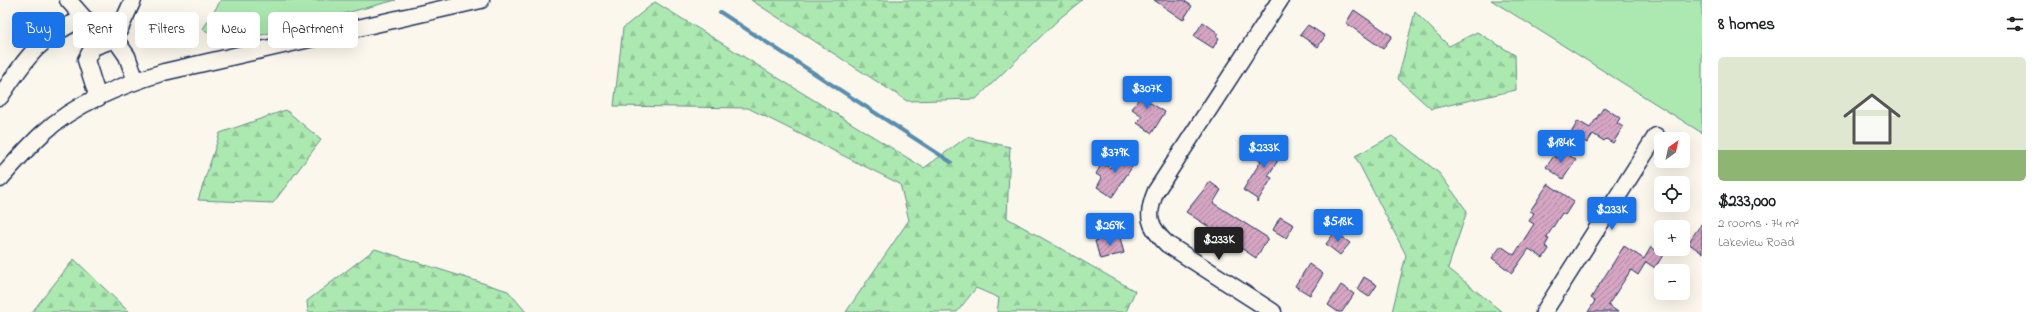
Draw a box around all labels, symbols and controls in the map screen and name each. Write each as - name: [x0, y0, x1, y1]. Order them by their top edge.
- chip: Buy: [12, 12, 65, 48]
- chip: Rent: [73, 12, 127, 48]
- chip: Filters: [135, 12, 199, 48]
- chip: New: [207, 12, 260, 48]
- chip: Apartment: [268, 12, 358, 48]
- text: 8 homes: [1718, 12, 1775, 37]
- icon: filters: [2004, 13, 2026, 35]
- pin: $307K: [1119, 76, 1175, 110]
- text: $307K: [1132, 79, 1162, 98]
- icon: home: [1836, 83, 1908, 155]
- pin: $184K: [1533, 130, 1589, 164]
- north arrow: [1654, 132, 1690, 168]
- map controls: [1654, 132, 1690, 300]
- text: $184K: [1547, 133, 1575, 152]
- pin: $233K: [1236, 135, 1292, 169]
- text: $233K: [1248, 138, 1280, 157]
- pin: $379K: [1087, 140, 1143, 174]
- text: $379K: [1101, 143, 1129, 162]
- button: locate: [1654, 176, 1690, 212]
- text: $233,000: [1718, 189, 1776, 214]
- pin: $233K: [1584, 197, 1640, 231]
- text: $233K: [1596, 200, 1628, 219]
- pin: $518K: [1310, 209, 1366, 243]
- text: $518K: [1323, 212, 1353, 231]
- pin: $269K: [1082, 213, 1138, 247]
- text: 2 rooms · 74 m²: [1718, 214, 1799, 233]
- text: $269K: [1095, 216, 1125, 235]
- button: +: [1654, 220, 1690, 256]
- pin: $233K: [1191, 227, 1247, 261]
- text: $233K: [1203, 230, 1235, 249]
- text: Lakeview Road: [1718, 233, 1795, 252]
- button: −: [1654, 264, 1690, 300]

